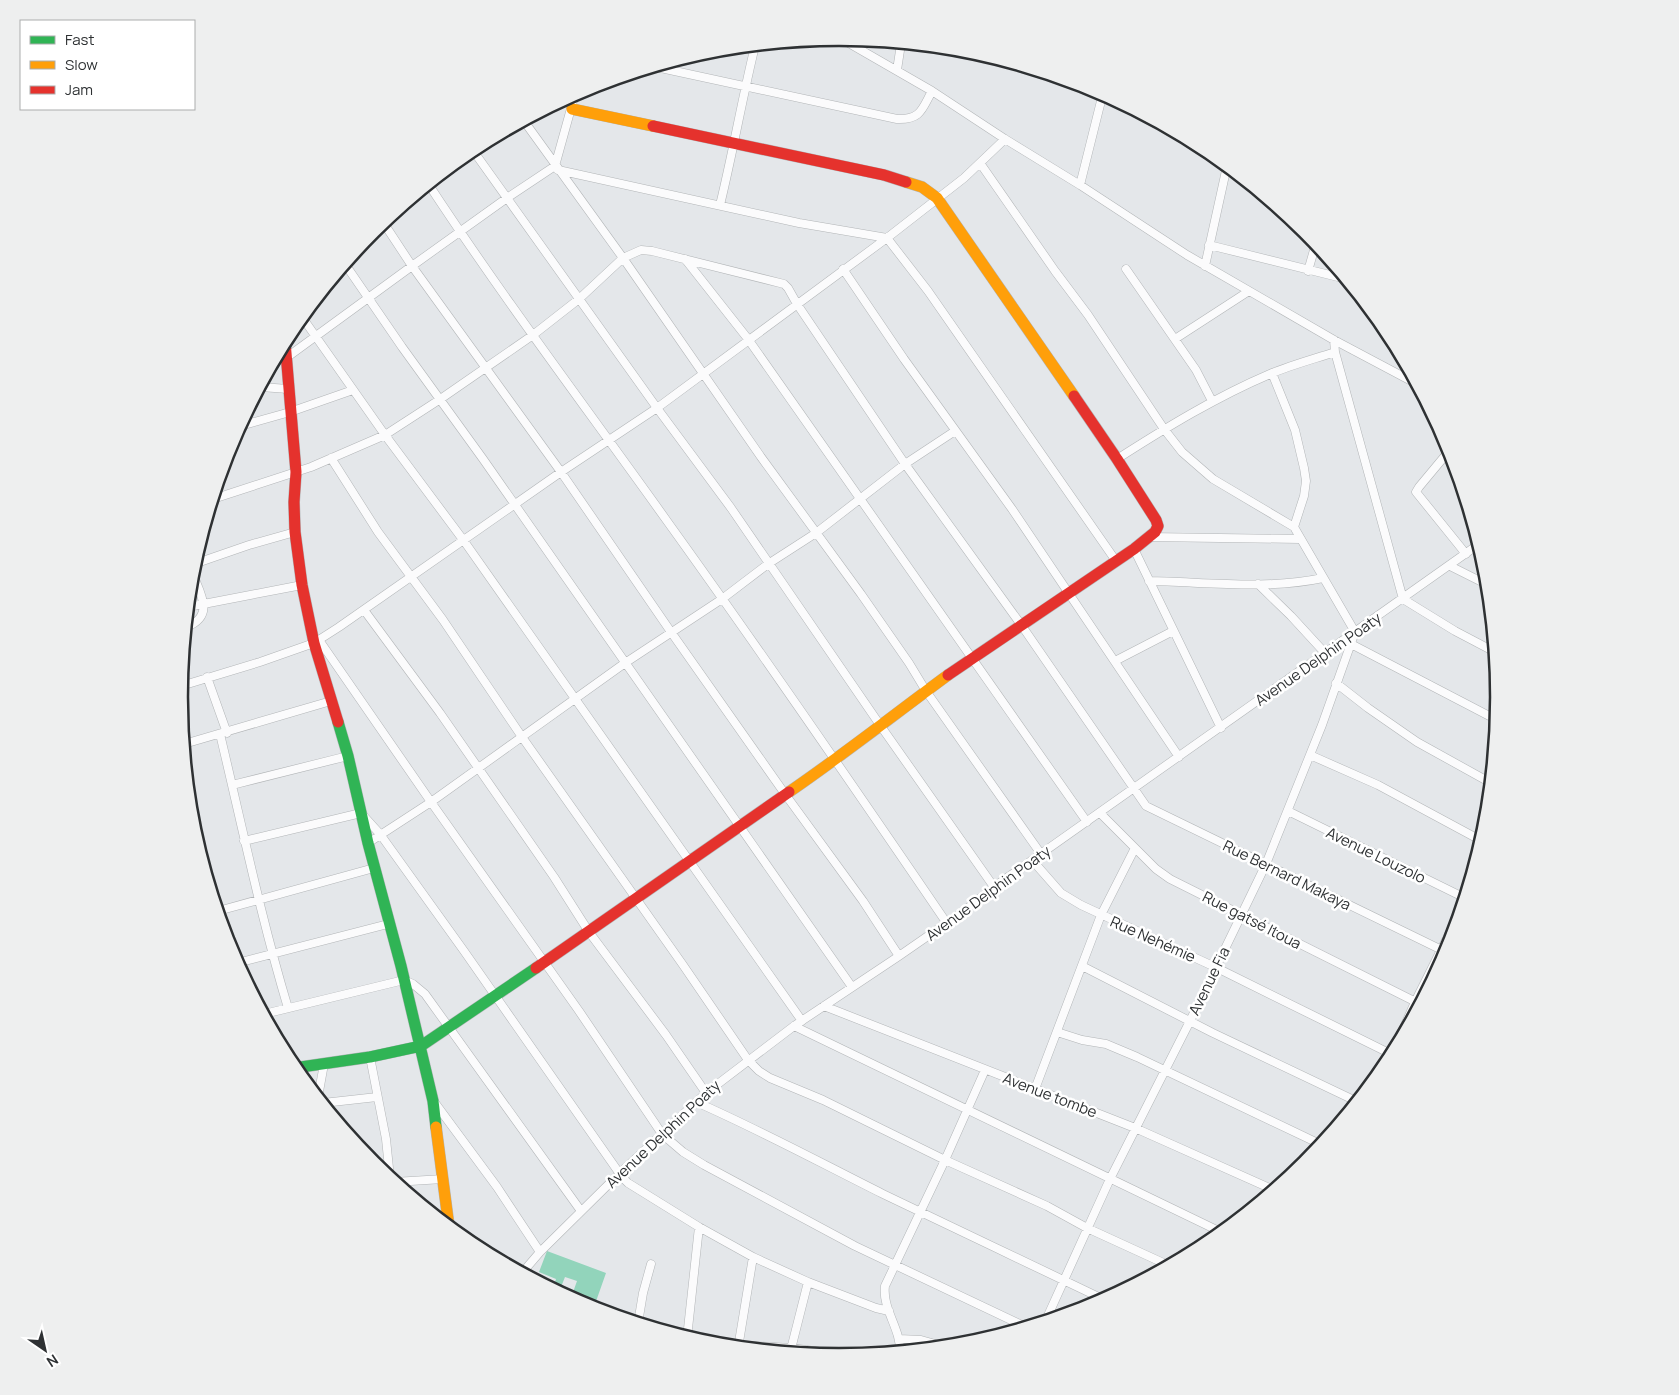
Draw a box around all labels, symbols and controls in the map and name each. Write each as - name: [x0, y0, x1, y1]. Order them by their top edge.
- legend: [20, 20, 195, 110]
- text: Fast: [65, 29, 94, 50]
- text: Slow: [65, 54, 98, 75]
- text: Jam: [65, 79, 93, 100]
- street label: Avenue Delphin Poaty: [1251, 607, 1385, 711]
- street label: Avenue Louzolo: [1323, 822, 1429, 888]
- street label: Rue Bernard Makaya: [1219, 835, 1355, 915]
- street label: Avenue Delphin Poaty: [921, 840, 1055, 946]
- street label: Rue gatsé Itoua: [1199, 886, 1305, 954]
- street label: Rue Nehémie: [1107, 911, 1199, 967]
- street label: Avenue Fia: [1183, 943, 1235, 1019]
- street label: Avenue tombe: [1000, 1067, 1100, 1123]
- street label: Avenue Delphin Poaty: [601, 1075, 725, 1193]
- north arrow: [20, 1325, 70, 1375]
- text: N: [43, 1351, 62, 1372]

